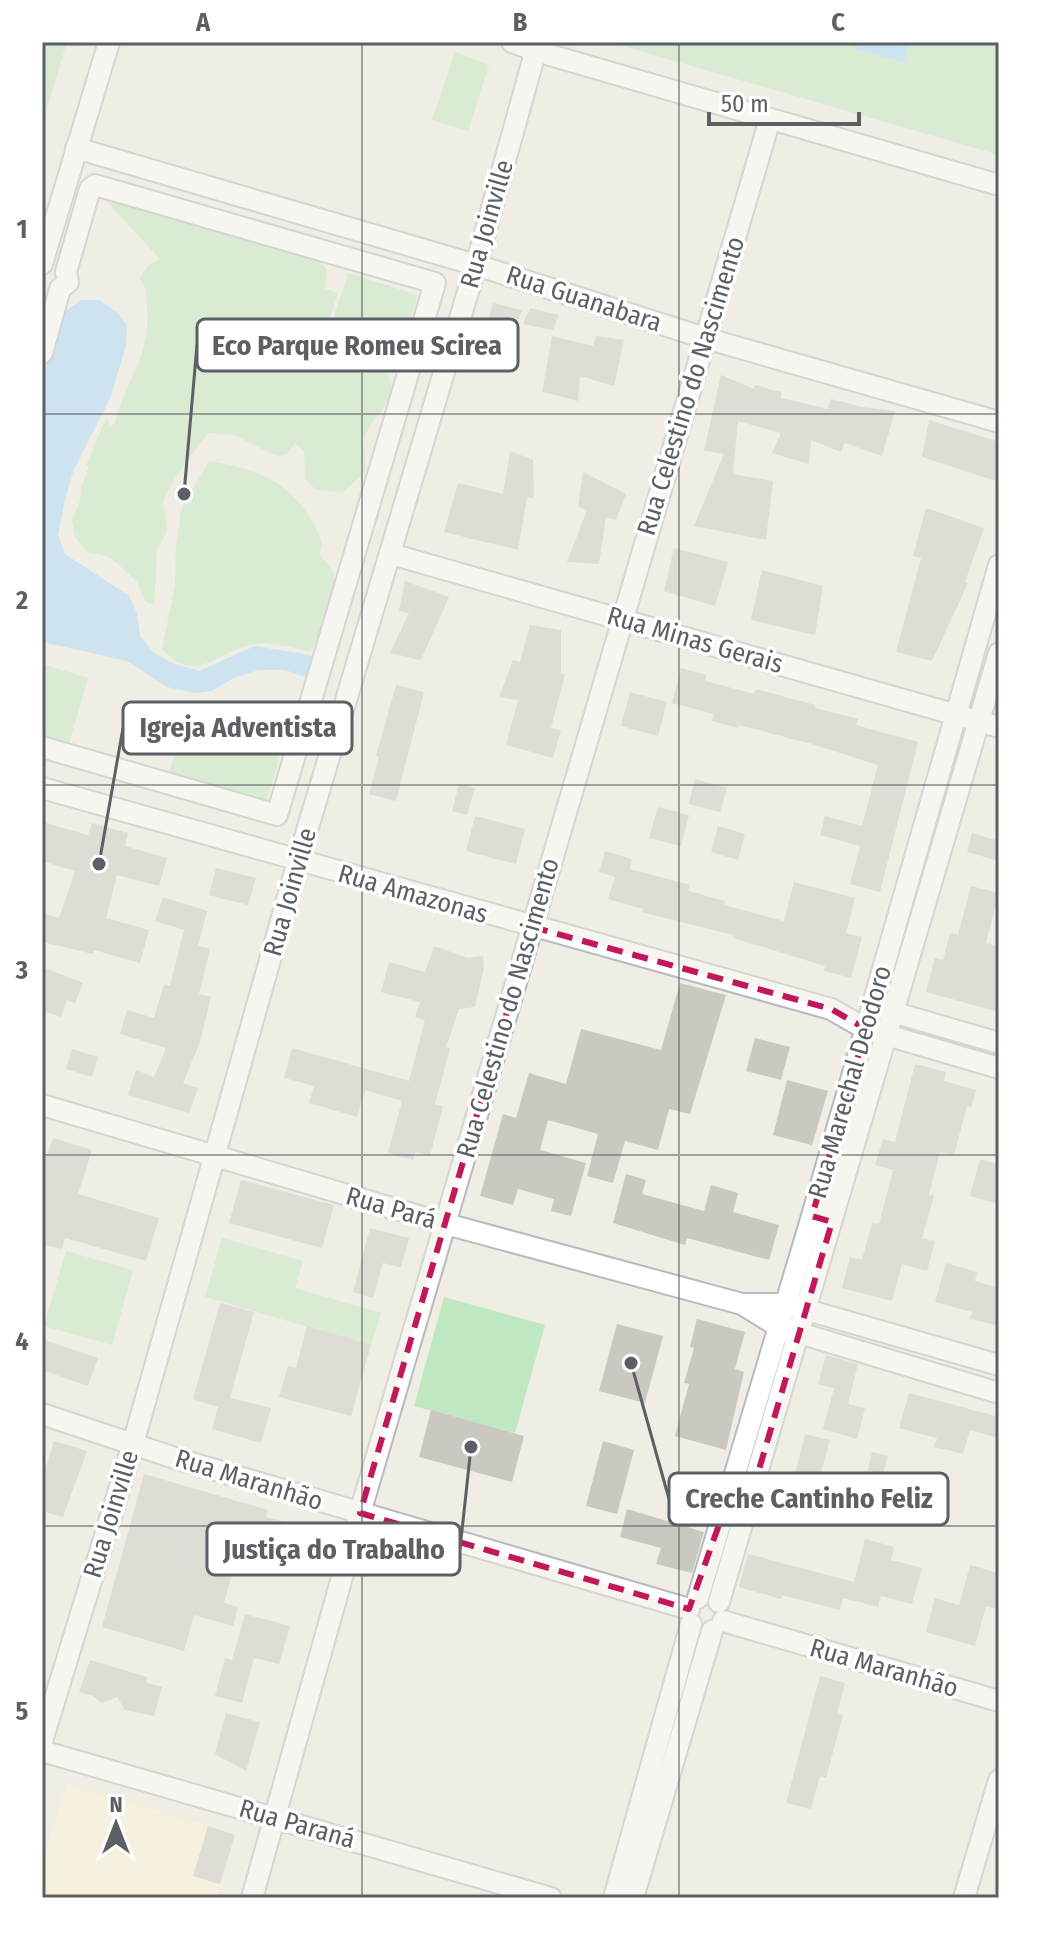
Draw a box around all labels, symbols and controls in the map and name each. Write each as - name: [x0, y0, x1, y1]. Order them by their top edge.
- text: A: [195, 7, 211, 38]
- text: B: [513, 7, 528, 38]
- text: C: [831, 7, 845, 38]
- scale bar: [709, 76, 859, 126]
- text: 50 m: [721, 90, 769, 118]
- street label: Rua Joinville: [454, 156, 520, 292]
- text: 1: [17, 214, 28, 245]
- street label: Rua Celestino do Nascimento: [631, 233, 751, 539]
- street label: Rua Guanabara: [502, 259, 666, 339]
- callout: Eco Parque Romeu Scirea: [197, 319, 518, 371]
- text: Eco Parque Romeu Scirea: [212, 329, 502, 362]
- text: 2: [15, 585, 28, 616]
- street label: Rua Minas Gerais: [603, 600, 787, 680]
- callout: Igreja Adventista: [123, 702, 352, 754]
- text: Igreja Adventista: [139, 711, 337, 744]
- street label: Rua Joinville: [257, 824, 323, 960]
- street label: Rua Celestino do Nascimento: [450, 854, 566, 1162]
- street label: Rua Amazonas: [335, 858, 491, 930]
- text: 3: [15, 955, 28, 986]
- street label: Rua Marechal Deodoro: [802, 962, 898, 1202]
- street label: Rua Pará: [342, 1180, 440, 1236]
- text: 4: [15, 1326, 29, 1357]
- street label: Rua Maranhão: [171, 1443, 327, 1517]
- street label: Rua Joinville: [77, 1446, 145, 1582]
- callout: Creche Cantinho Feliz: [669, 1473, 948, 1525]
- text: Creche Cantinho Feliz: [685, 1482, 933, 1515]
- callout: Justiça do Trabalho: [207, 1523, 460, 1575]
- text: Justiça do Trabalho: [222, 1533, 445, 1566]
- street label: Rua Maranhão: [806, 1632, 962, 1704]
- text: 5: [16, 1696, 29, 1727]
- north arrow: [76, 1784, 156, 1864]
- text: N: [109, 1791, 123, 1818]
- street label: Rua Paraná: [236, 1793, 358, 1855]

